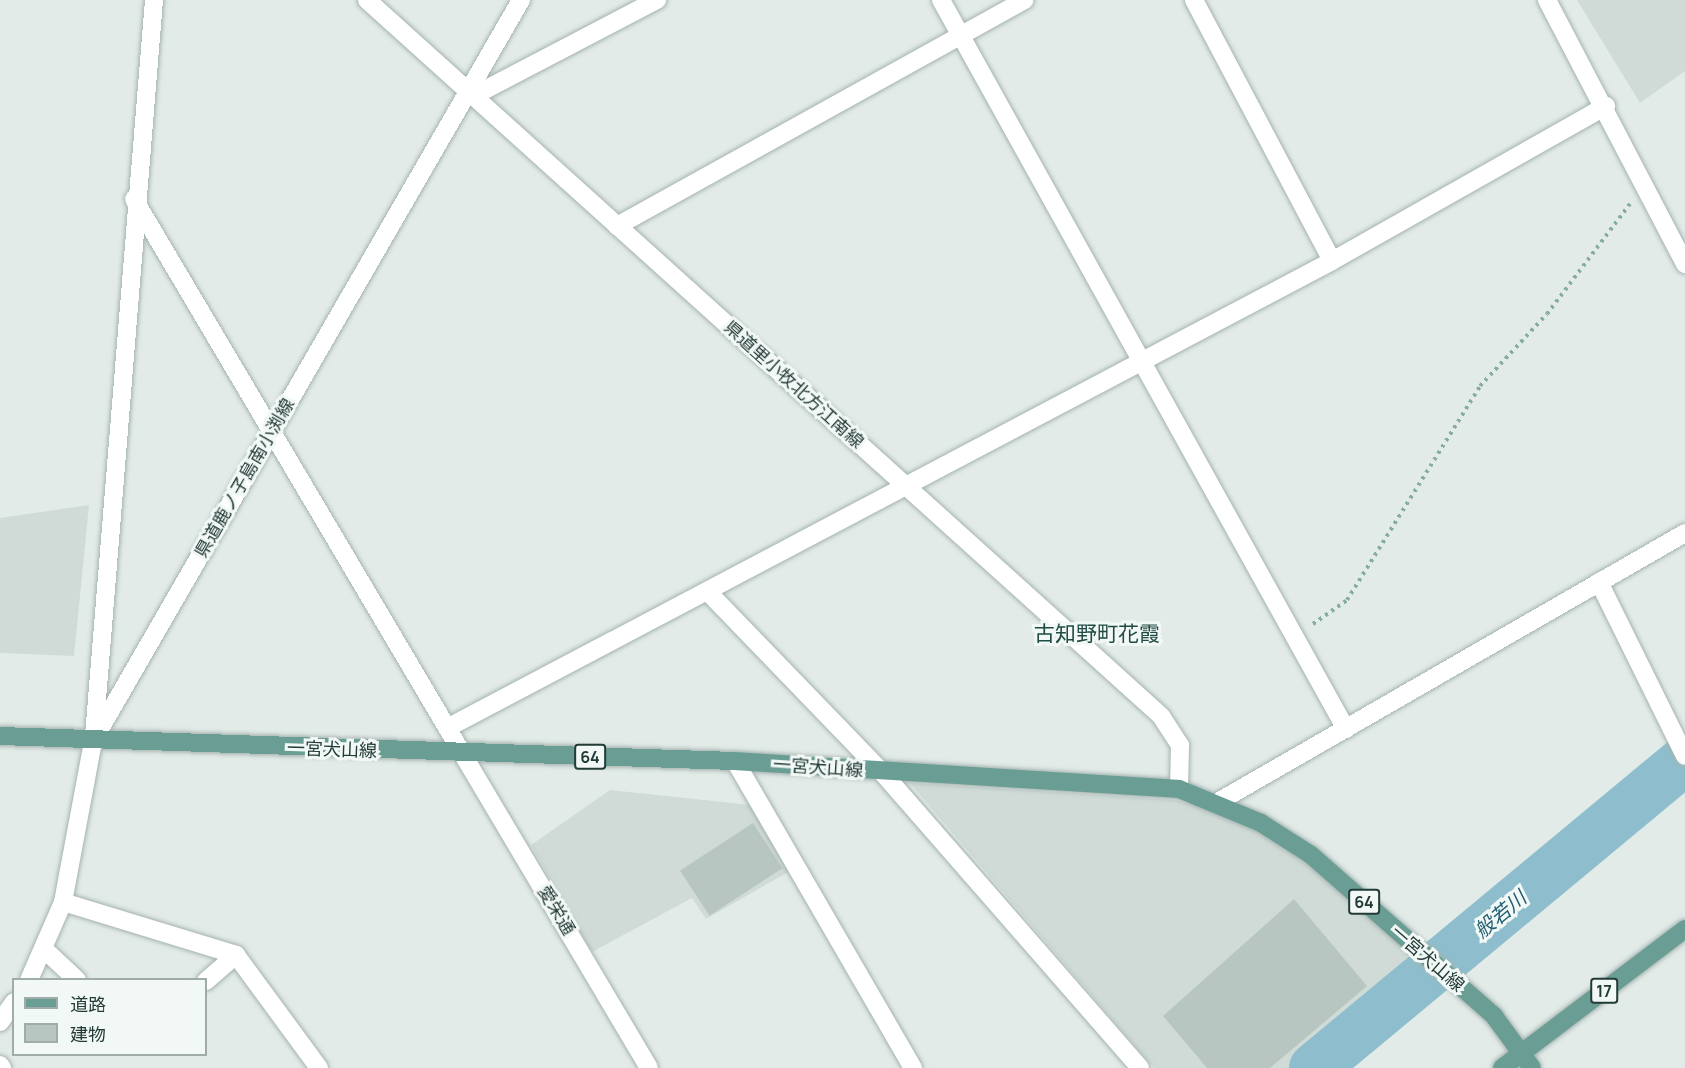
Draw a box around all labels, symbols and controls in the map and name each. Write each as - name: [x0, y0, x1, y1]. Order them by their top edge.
- street label: 県道里小牧北方江南線: [720, 316, 868, 452]
- street label: 県道鹿ノ子島南小渕線: [190, 395, 298, 561]
- district label: 古知野町花霞: [1034, 620, 1160, 646]
- street label: 一宮犬山線: [287, 737, 377, 761]
- road number: 64: [574, 744, 606, 770]
- street label: 一宮犬山線: [772, 753, 864, 781]
- street label: 愛栄通: [534, 881, 580, 939]
- water label: 般若川: [1469, 886, 1531, 942]
- road number: 64: [1348, 889, 1380, 915]
- street label: 一宮犬山線: [1387, 920, 1469, 996]
- legend: [12, 978, 207, 1056]
- road number: 17: [1589, 978, 1619, 1004]
- text: 道路: [70, 992, 106, 1016]
- text: 建物: [70, 1022, 106, 1046]

